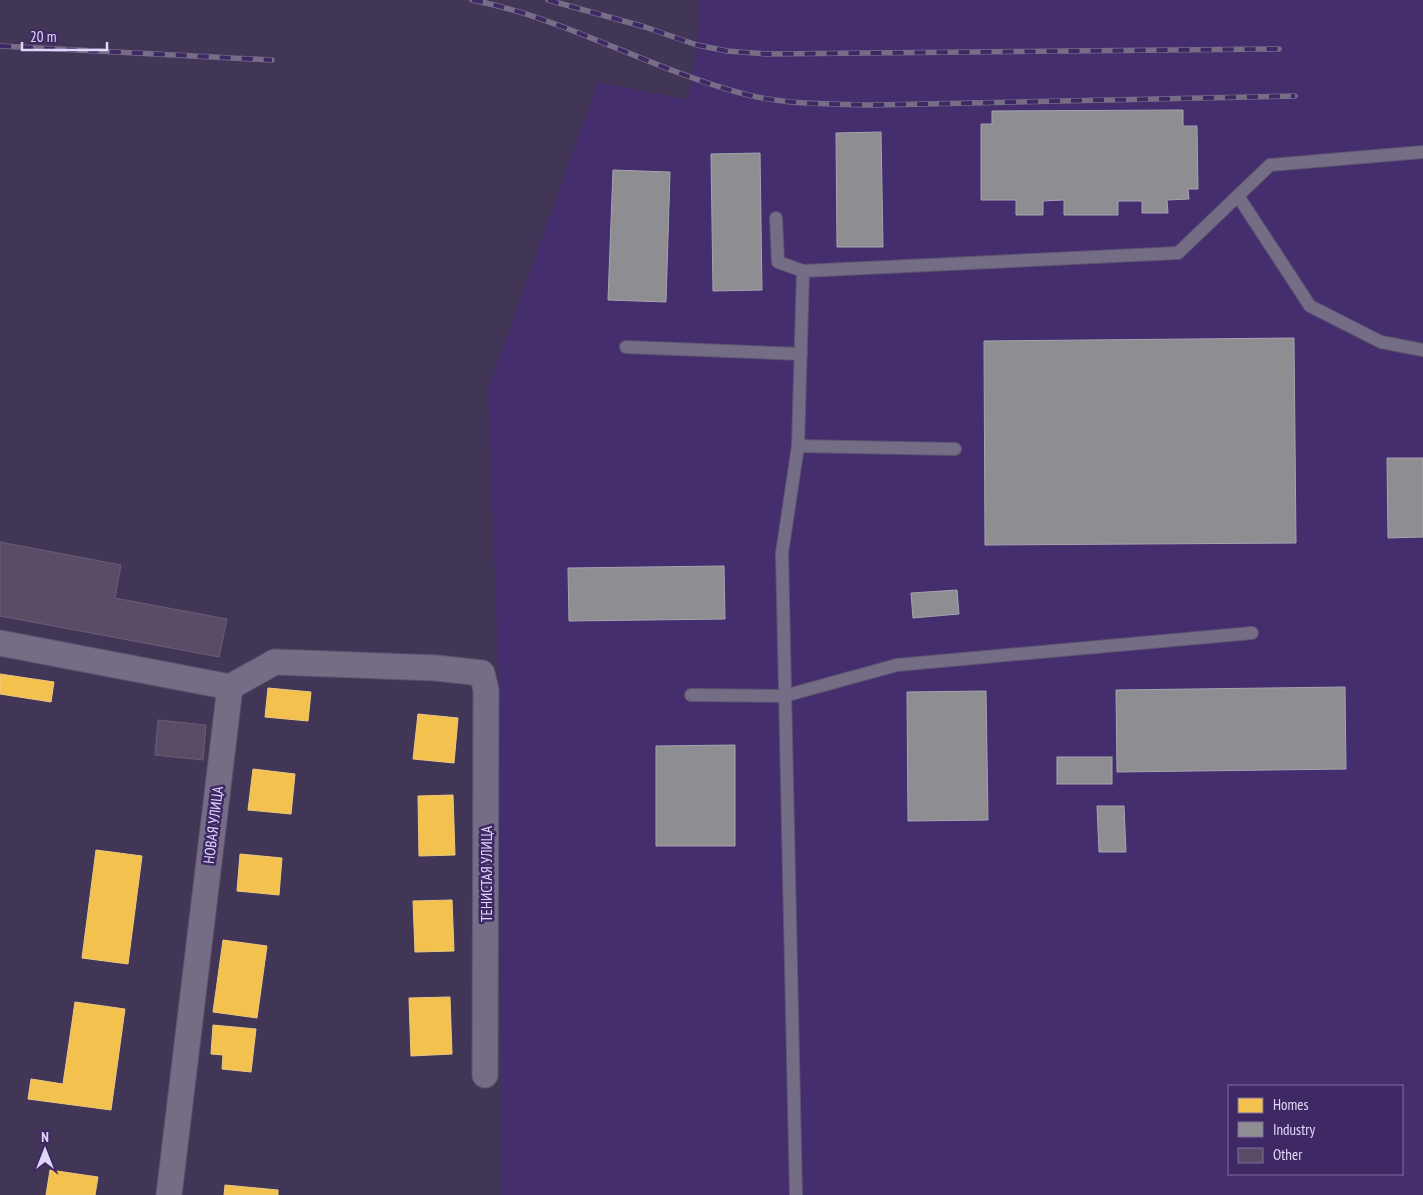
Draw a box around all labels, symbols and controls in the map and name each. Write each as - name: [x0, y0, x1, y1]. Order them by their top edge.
- scale bar: [22, 20, 108, 52]
- text: 20 m: [30, 27, 56, 46]
- street label: НОВАЯ УЛИЦА: [199, 784, 227, 865]
- street label: ТЕНИСТАЯ УЛИЦА: [477, 825, 496, 922]
- legend: [1228, 1085, 1403, 1175]
- text: Homes: [1273, 1095, 1309, 1114]
- text: Industry: [1273, 1120, 1315, 1139]
- north arrow: [20, 1125, 70, 1175]
- text: N: [41, 1128, 49, 1146]
- text: Other: [1273, 1145, 1303, 1164]

